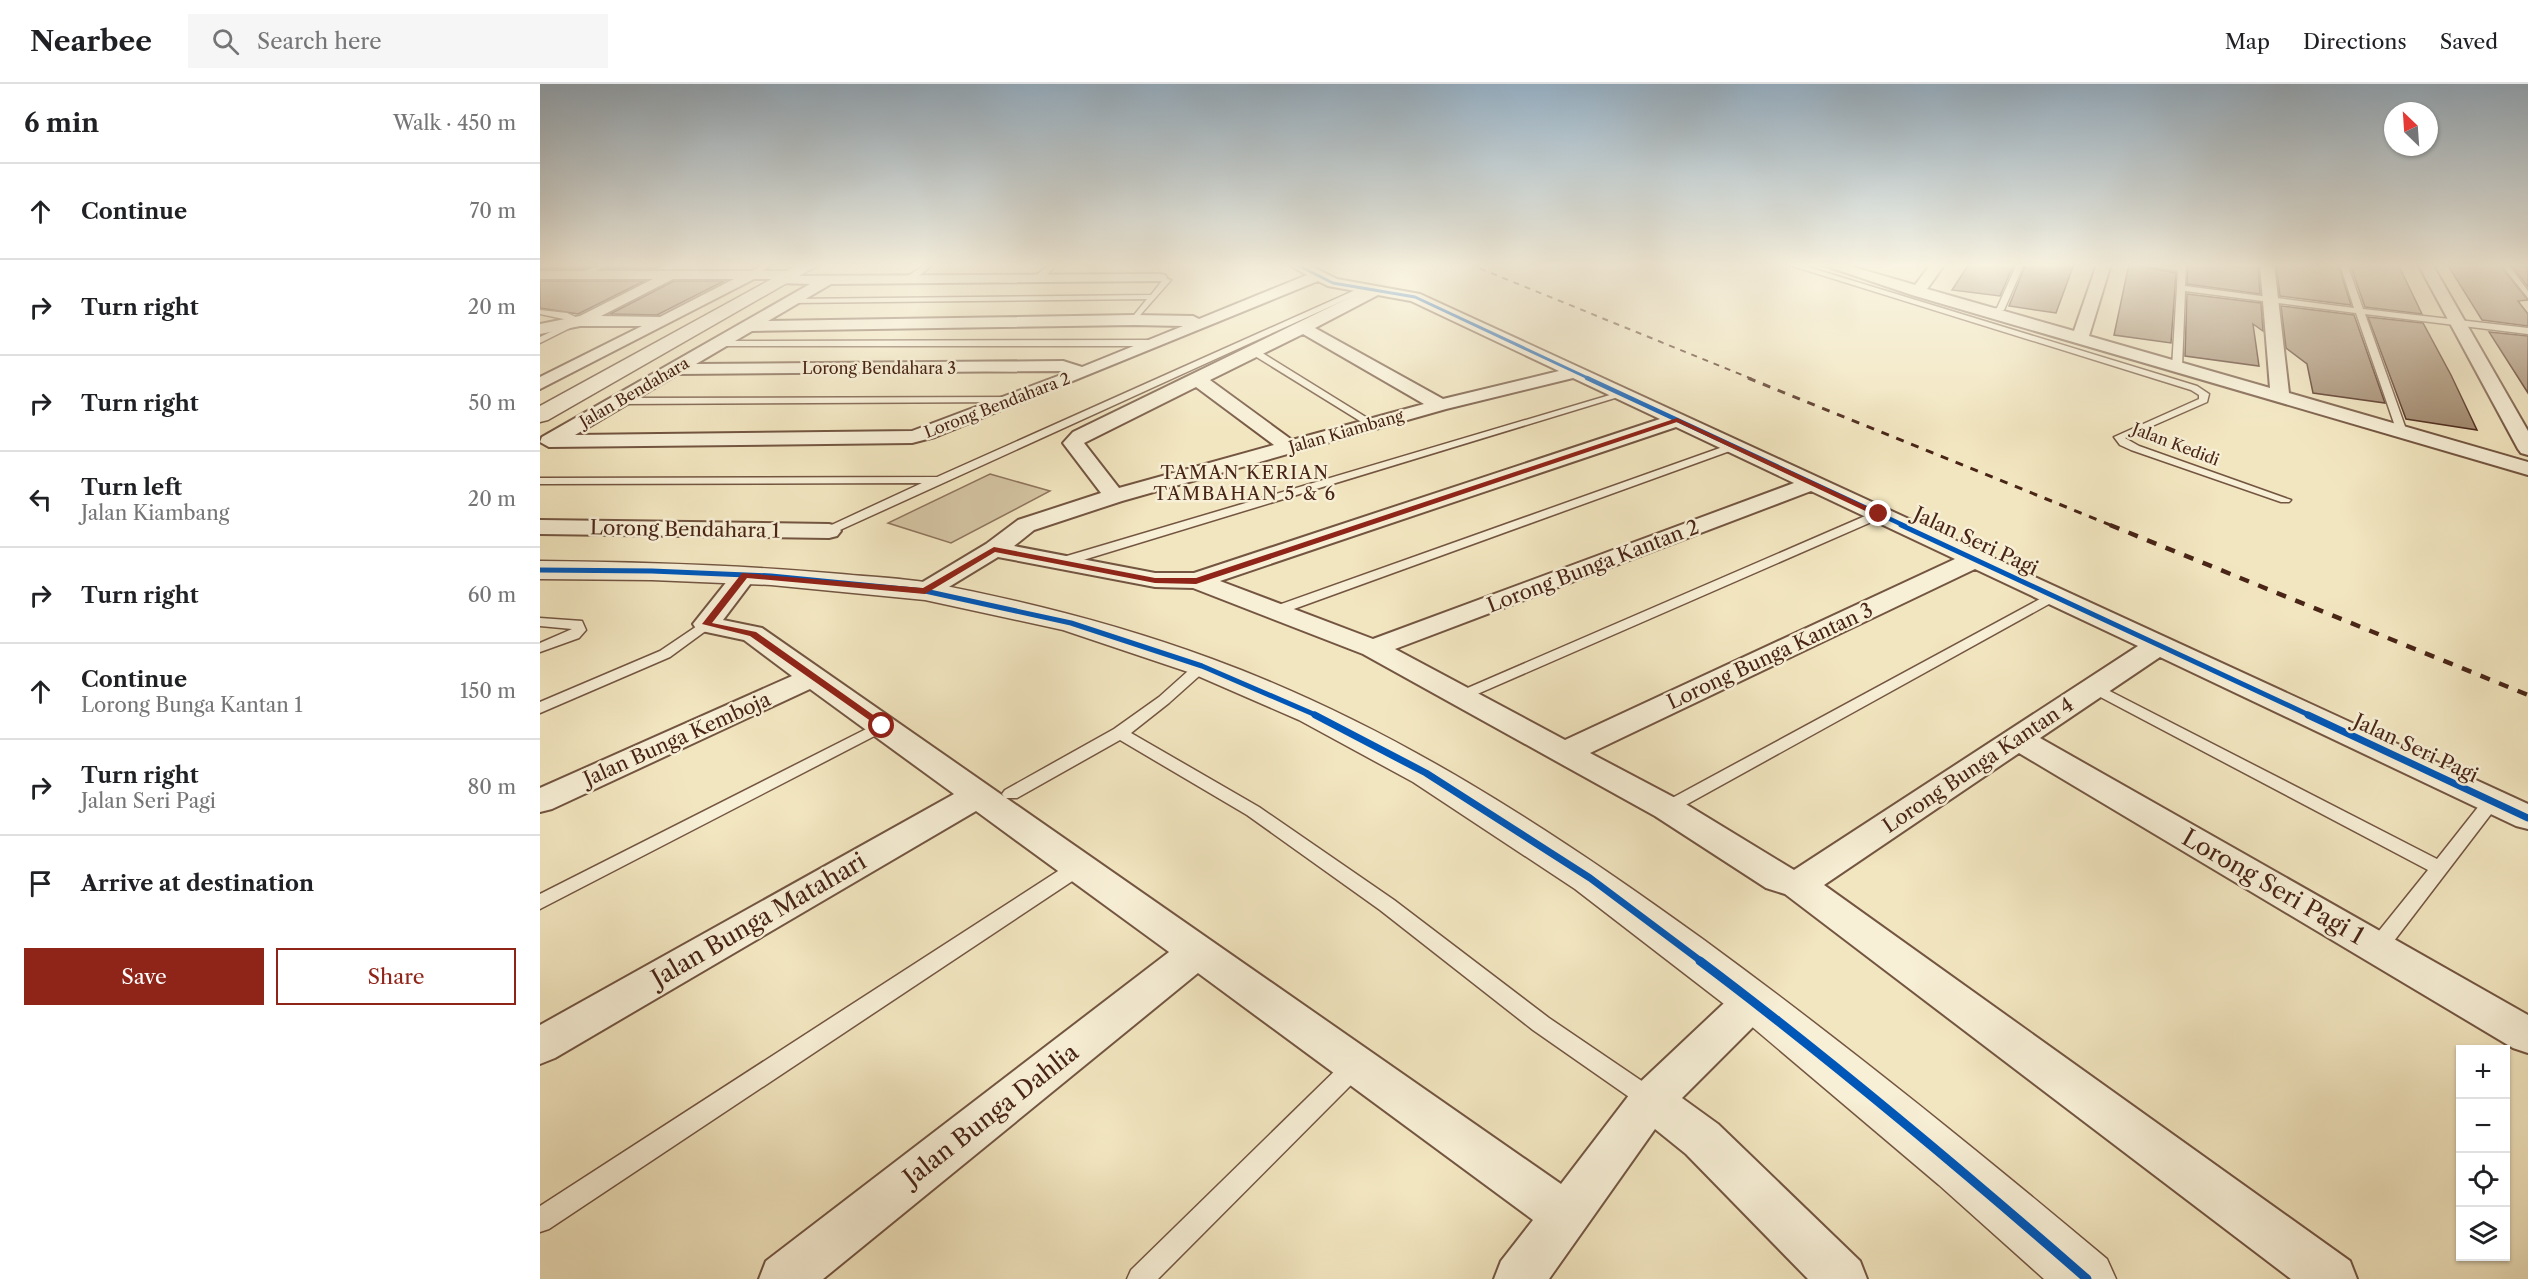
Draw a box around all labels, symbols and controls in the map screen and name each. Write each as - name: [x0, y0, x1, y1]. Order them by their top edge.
- search box: [188, 14, 608, 68]
- text: Nearbee: [30, 24, 152, 58]
- icon: search: [209, 25, 242, 58]
- text: Search here: [257, 28, 382, 55]
- text: Map: [2225, 29, 2270, 54]
- text: Directions: [2303, 29, 2407, 54]
- text: Saved: [2440, 29, 2498, 54]
- north arrow: [2384, 102, 2438, 156]
- text: 6 min: [24, 107, 99, 139]
- text: Walk · 450 m: [393, 111, 516, 135]
- icon: ahead: [24, 195, 57, 228]
- text: Continue: [81, 198, 187, 225]
- text: 70 m: [470, 199, 516, 223]
- icon: right: [24, 291, 57, 324]
- text: Turn right: [81, 294, 199, 321]
- text: 20 m: [468, 295, 516, 319]
- street label: Jalan Bendahara: [573, 352, 693, 433]
- street label: Lorong Bendahara 3: [802, 358, 956, 378]
- street label: Lorong Bendahara 2: [921, 368, 1073, 442]
- icon: right: [24, 387, 57, 420]
- text: Turn right: [81, 390, 199, 417]
- text: 50 m: [469, 391, 516, 415]
- street label: Jalan Kiambang: [1283, 405, 1406, 458]
- street label: Jalan Kedidi: [2127, 417, 2222, 470]
- district label: TAMAN KERIAN TAMBAHAN 5 & 6: [1153, 462, 1337, 505]
- text: Turn left: [81, 474, 182, 501]
- icon: left: [24, 483, 57, 516]
- text: 20 m: [468, 487, 516, 511]
- route end: [1865, 500, 1891, 526]
- street label: Jalan Seri Pagi: [1907, 500, 2042, 580]
- text: Jalan Kiambang: [81, 501, 229, 525]
- street label: Lorong Bendahara 1: [590, 515, 781, 543]
- street label: Lorong Bunga Kantan 2: [1484, 515, 1702, 617]
- icon: right: [24, 579, 57, 612]
- text: Turn right: [81, 582, 199, 609]
- text: 60 m: [468, 583, 516, 607]
- street label: Lorong Bunga Kantan 3: [1663, 598, 1877, 714]
- text: Continue: [81, 666, 187, 693]
- icon: ahead: [24, 675, 57, 708]
- text: 150 m: [460, 679, 516, 703]
- street label: Jalan Bunga Kemboja: [577, 687, 775, 792]
- street label: Lorong Bunga Kantan 4: [1878, 692, 2078, 838]
- text: Lorong Bunga Kantan 1: [81, 693, 303, 717]
- street label: Jalan Seri Pagi: [2347, 707, 2482, 787]
- route start: [868, 712, 894, 738]
- text: Turn right: [81, 762, 199, 789]
- icon: right: [24, 771, 57, 804]
- text: 80 m: [468, 775, 516, 799]
- text: Jalan Seri Pagi: [81, 789, 216, 813]
- street label: Lorong Seri Pagi 1: [2177, 823, 2369, 950]
- street label: Jalan Bunga Matahari: [643, 846, 871, 995]
- icon: arrive: [24, 867, 57, 900]
- text: Arrive at destination: [81, 870, 314, 897]
- button: Save: [24, 948, 264, 1005]
- button: Share: [276, 948, 516, 1005]
- street label: Jalan Bunga Dahlia: [894, 1037, 1084, 1194]
- map controls: [2456, 1045, 2510, 1261]
- button: +: [2456, 1045, 2510, 1099]
- button: −: [2456, 1099, 2510, 1153]
- button: locate: [2456, 1153, 2510, 1207]
- button: layers: [2456, 1207, 2510, 1261]

